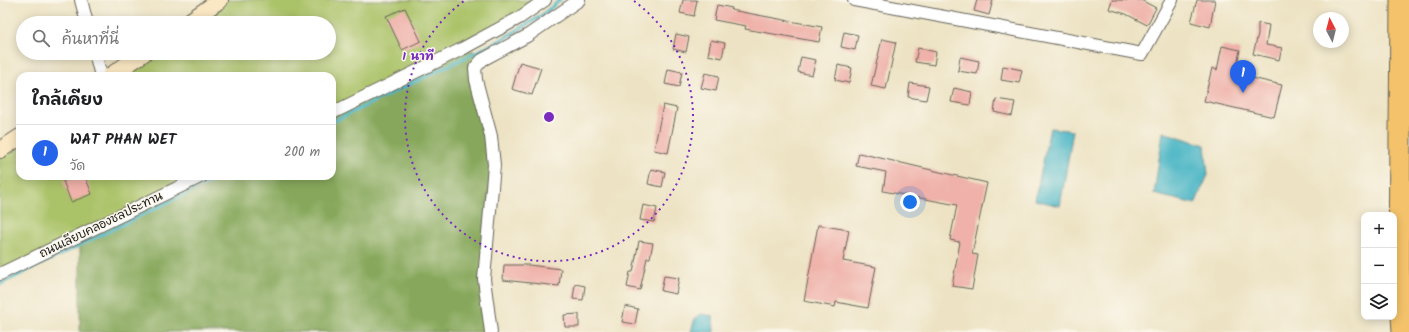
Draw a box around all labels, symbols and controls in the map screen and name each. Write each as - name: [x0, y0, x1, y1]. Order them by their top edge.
- north arrow: [1313, 12, 1349, 48]
- search box: [16, 16, 336, 60]
- icon: search: [30, 27, 52, 49]
- text: ค้นหาที่นี่: [62, 28, 119, 52]
- text: 1 นาที: [402, 47, 434, 66]
- pin: 1: [1230, 60, 1256, 93]
- text: ใกล้เคียง: [32, 87, 103, 114]
- centre of rings: [542, 110, 556, 124]
- text: WAT PHAN WET: [70, 128, 176, 152]
- text: 1: [43, 142, 47, 163]
- text: 200 m: [284, 142, 320, 163]
- text: วัด: [70, 156, 85, 177]
- street label: ถนนเลียบคลองชลประทาน: [36, 187, 166, 263]
- your location: [900, 192, 920, 212]
- map controls: [1361, 212, 1397, 320]
- button: +: [1361, 212, 1397, 248]
- button: −: [1361, 248, 1397, 284]
- button: layers: [1361, 284, 1397, 320]

